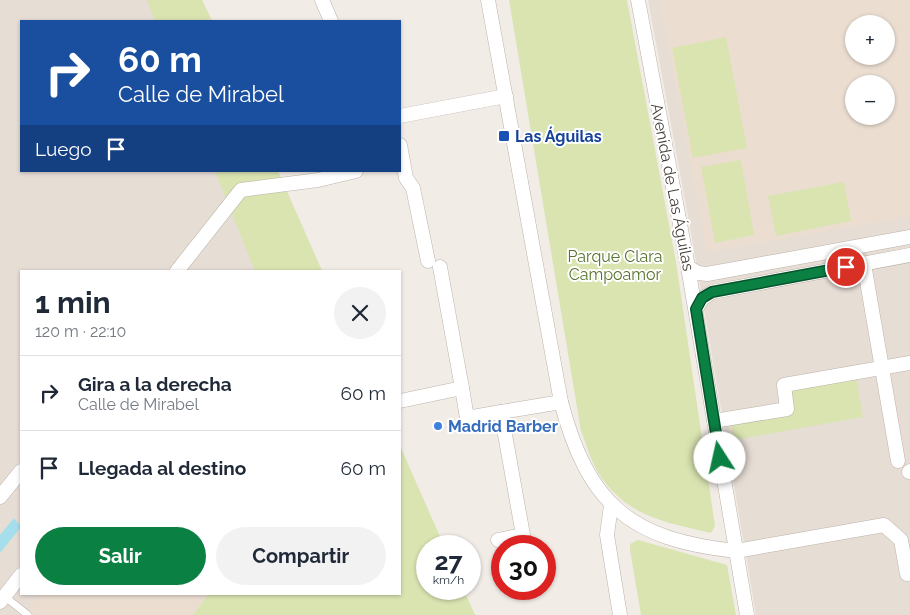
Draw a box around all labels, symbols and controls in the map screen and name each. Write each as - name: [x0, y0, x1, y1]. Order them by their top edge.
- map controls: [845, 15, 895, 125]
- button: +: [845, 15, 895, 65]
- text: 60 m: [118, 39, 202, 80]
- icon: right: [35, 40, 100, 105]
- button: −: [845, 75, 895, 125]
- text: Calle de Mirabel: [118, 81, 284, 107]
- street label: Avenida de Las Águilas: [647, 101, 699, 273]
- place label: Las Águilas: [515, 126, 602, 146]
- marker: Las Águilas: [497, 129, 511, 143]
- icon: arrive: [102, 135, 130, 163]
- text: Luego: [35, 138, 92, 160]
- pin: [825, 246, 867, 288]
- park label: Parque Clara Campoamor: [567, 247, 663, 284]
- icon: arrive: [832, 253, 860, 281]
- text: 1 min: [35, 285, 111, 320]
- button: close: [334, 287, 386, 339]
- text: 120 m · 22:10: [35, 322, 126, 341]
- text: Gira a la derecha: [78, 373, 232, 395]
- icon: right: [35, 379, 63, 407]
- text: 60 m: [341, 382, 386, 404]
- text: Calle de Mirabel: [78, 395, 199, 414]
- place label: Madrid Barber: [448, 417, 558, 436]
- marker: Madrid Barber: [432, 420, 444, 432]
- position arrow: [693, 431, 745, 483]
- icon: arrive: [35, 454, 63, 482]
- text: Llegada al destino: [78, 457, 246, 479]
- text: 60 m: [341, 457, 386, 479]
- button: Salir: [35, 527, 206, 585]
- button: Compartir: [216, 527, 386, 585]
- speed limit sign: 30: [491, 535, 556, 600]
- text: 27: [434, 546, 463, 576]
- text: km/h: [433, 573, 464, 587]

